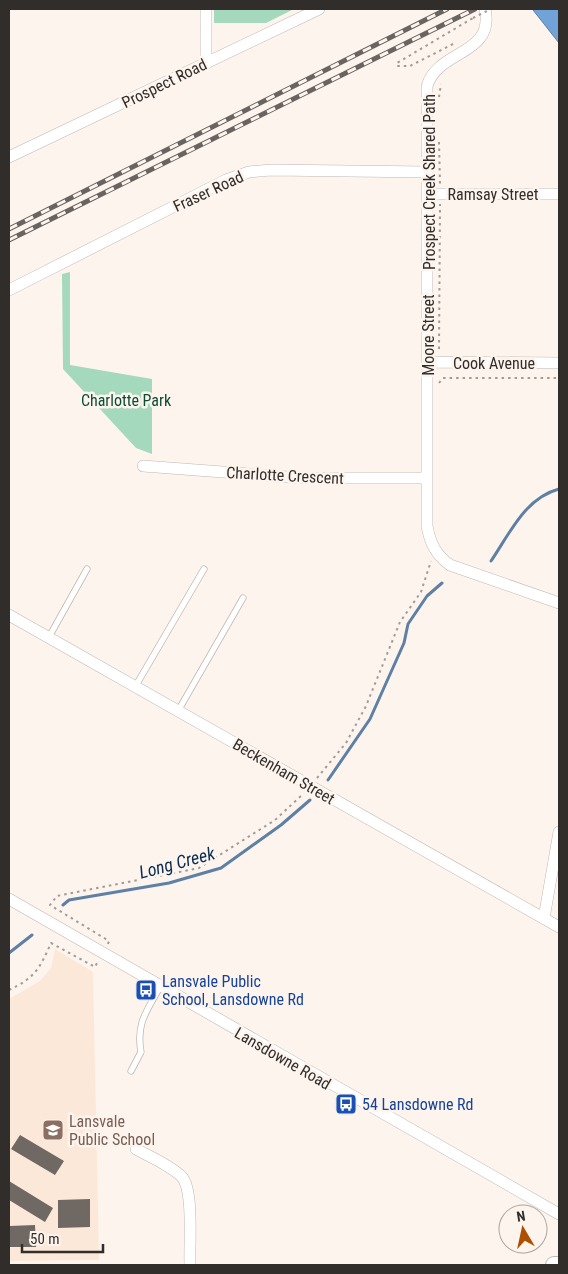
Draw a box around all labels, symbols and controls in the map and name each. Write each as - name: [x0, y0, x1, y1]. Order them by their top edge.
- street label: Prospect Road: [119, 55, 210, 112]
- street label: Prospect Creek Shared Path: [420, 94, 439, 270]
- street label: Fraser Road: [170, 167, 246, 216]
- street label: Ramsay Street: [448, 185, 539, 204]
- street label: Moore Street: [419, 294, 438, 376]
- street label: Cook Avenue: [453, 354, 535, 373]
- park label: Charlotte Park: [81, 391, 172, 410]
- street label: Charlotte Crescent: [226, 463, 344, 488]
- street label: Beckenham Street: [229, 735, 338, 808]
- water label: Long Creek: [137, 842, 218, 883]
- place label: Lansvale Public School, Lansdowne Rd: [162, 972, 304, 1009]
- bus stop icon: Lansvale Public School, Lansdowne Rd: [134, 978, 158, 1002]
- street label: Lansdowne Road: [231, 1023, 334, 1094]
- bus stop icon: 54 Lansdowne Rd: [334, 1092, 358, 1116]
- place label: 54 Lansdowne Rd: [362, 1095, 474, 1114]
- place label: Lansvale Public School: [69, 1112, 155, 1149]
- school or university icon: Lansvale Public School: [41, 1118, 65, 1142]
- north arrow: [498, 1204, 548, 1254]
- text: N: [515, 1208, 526, 1225]
- scale bar: [22, 1222, 104, 1254]
- text: 50 m: [30, 1230, 60, 1248]

